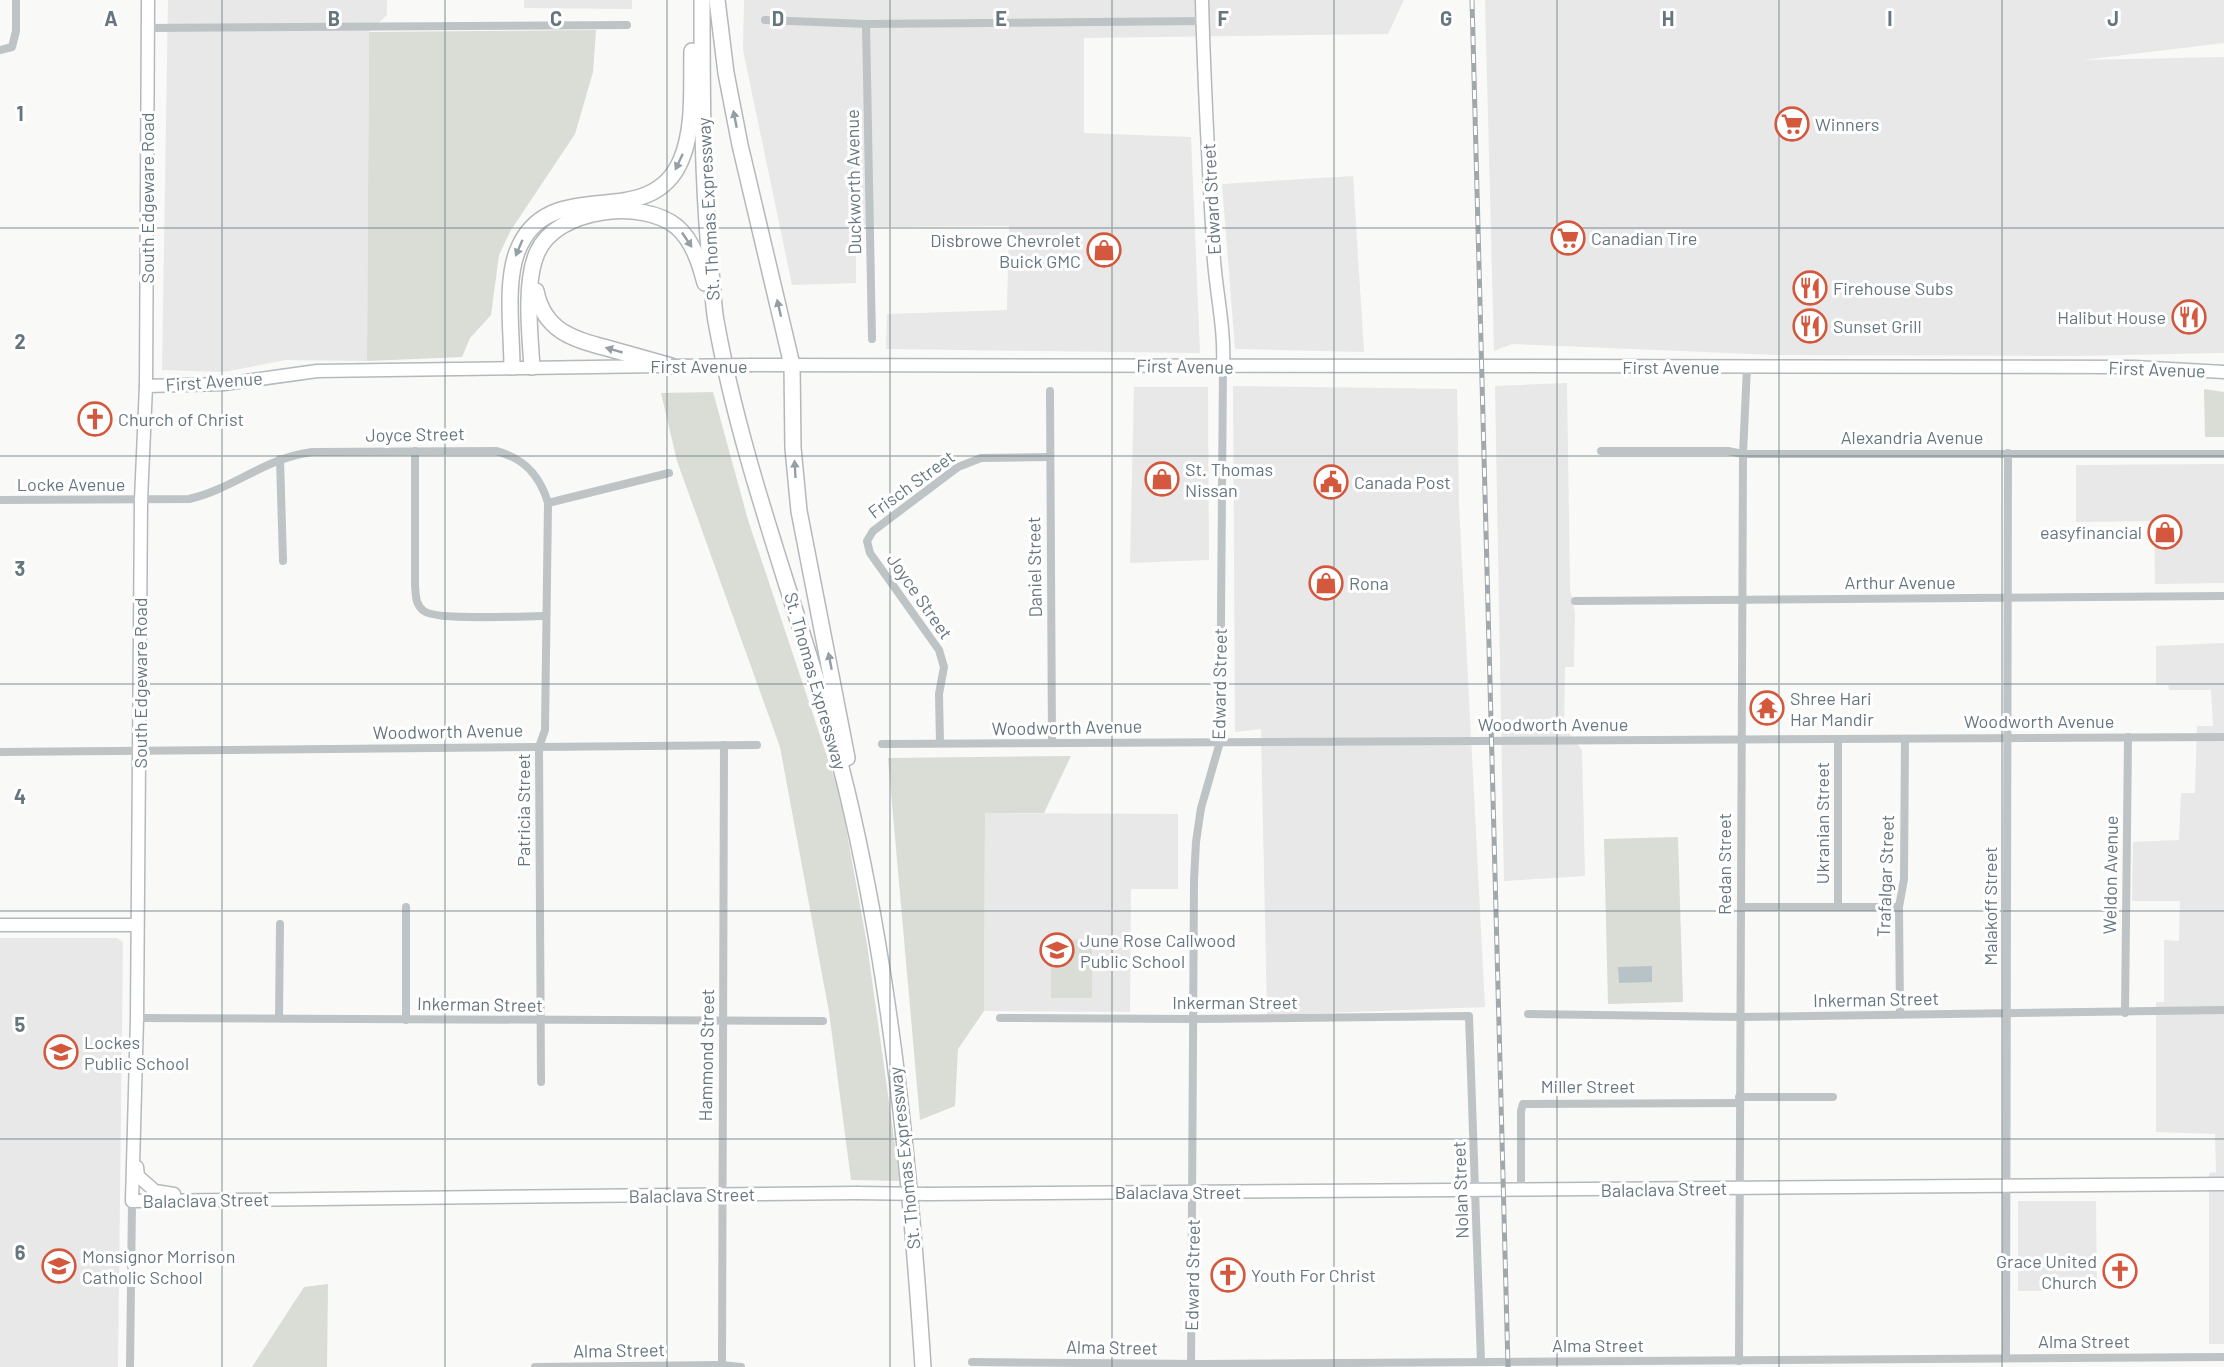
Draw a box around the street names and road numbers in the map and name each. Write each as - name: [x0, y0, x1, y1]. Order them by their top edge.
- street label: Duckworth Avenue: [841, 109, 865, 255]
- street label: South Edgeware Road: [136, 113, 158, 283]
- street label: St. Thomas Expressway: [692, 117, 724, 301]
- street label: Edward Street: [1197, 143, 1225, 255]
- street label: First Avenue: [1136, 354, 1234, 378]
- street label: First Avenue: [650, 355, 748, 377]
- street label: First Avenue: [1622, 356, 1720, 378]
- street label: First Avenue: [2108, 356, 2206, 382]
- street label: First Avenue: [165, 367, 263, 395]
- street label: Joyce Street: [365, 422, 465, 446]
- street label: Alexandria Avenue: [1841, 426, 1983, 448]
- street label: Frisch Street: [863, 445, 959, 523]
- street label: Locke Avenue: [17, 473, 125, 495]
- street label: Daniel Street: [1022, 516, 1046, 618]
- street label: Joyce Street: [882, 549, 958, 643]
- street label: Arthur Avenue: [1845, 571, 1956, 593]
- street label: St. Thomas Expressway: [780, 590, 852, 772]
- street label: South Edgeware Road: [129, 598, 151, 768]
- street label: Edward Street: [1207, 628, 1231, 740]
- street label: Woodworth Avenue: [1964, 710, 2114, 732]
- street label: Woodworth Avenue: [1478, 713, 1628, 735]
- street label: Woodworth Avenue: [991, 715, 1143, 739]
- street label: Woodworth Avenue: [372, 719, 524, 743]
- street label: Patricia Street: [512, 753, 534, 867]
- street label: Ukranian Street: [1811, 762, 1833, 884]
- street label: Redan Street: [1713, 813, 1735, 915]
- street label: Trafalgar Street: [1872, 814, 1898, 938]
- street label: Weldon Avenue: [2098, 815, 2122, 935]
- street label: Malakoff Street: [1979, 846, 2001, 966]
- street label: Inkerman Street: [1813, 987, 1939, 1011]
- street label: Hammond Street: [694, 989, 718, 1121]
- street label: Inkerman Street: [1172, 991, 1298, 1013]
- street label: Inkerman Street: [417, 992, 543, 1016]
- street label: St. Thomas Expressway: [883, 1066, 925, 1250]
- street label: Miller Street: [1541, 1075, 1635, 1097]
- street label: Nolan Street: [1447, 1141, 1473, 1239]
- street label: Balaclava Street: [1601, 1177, 1727, 1201]
- street label: Balaclava Street: [1115, 1181, 1241, 1203]
- street label: Balaclava Street: [629, 1183, 755, 1207]
- street label: Balaclava Street: [143, 1188, 269, 1212]
- street label: Edward Street: [1180, 1219, 1204, 1331]
- street label: Alma Street: [2038, 1330, 2130, 1352]
- street label: Alma Street: [1552, 1334, 1644, 1356]
- street label: Alma Street: [1066, 1335, 1158, 1359]
- street label: Alma Street: [573, 1338, 665, 1362]

